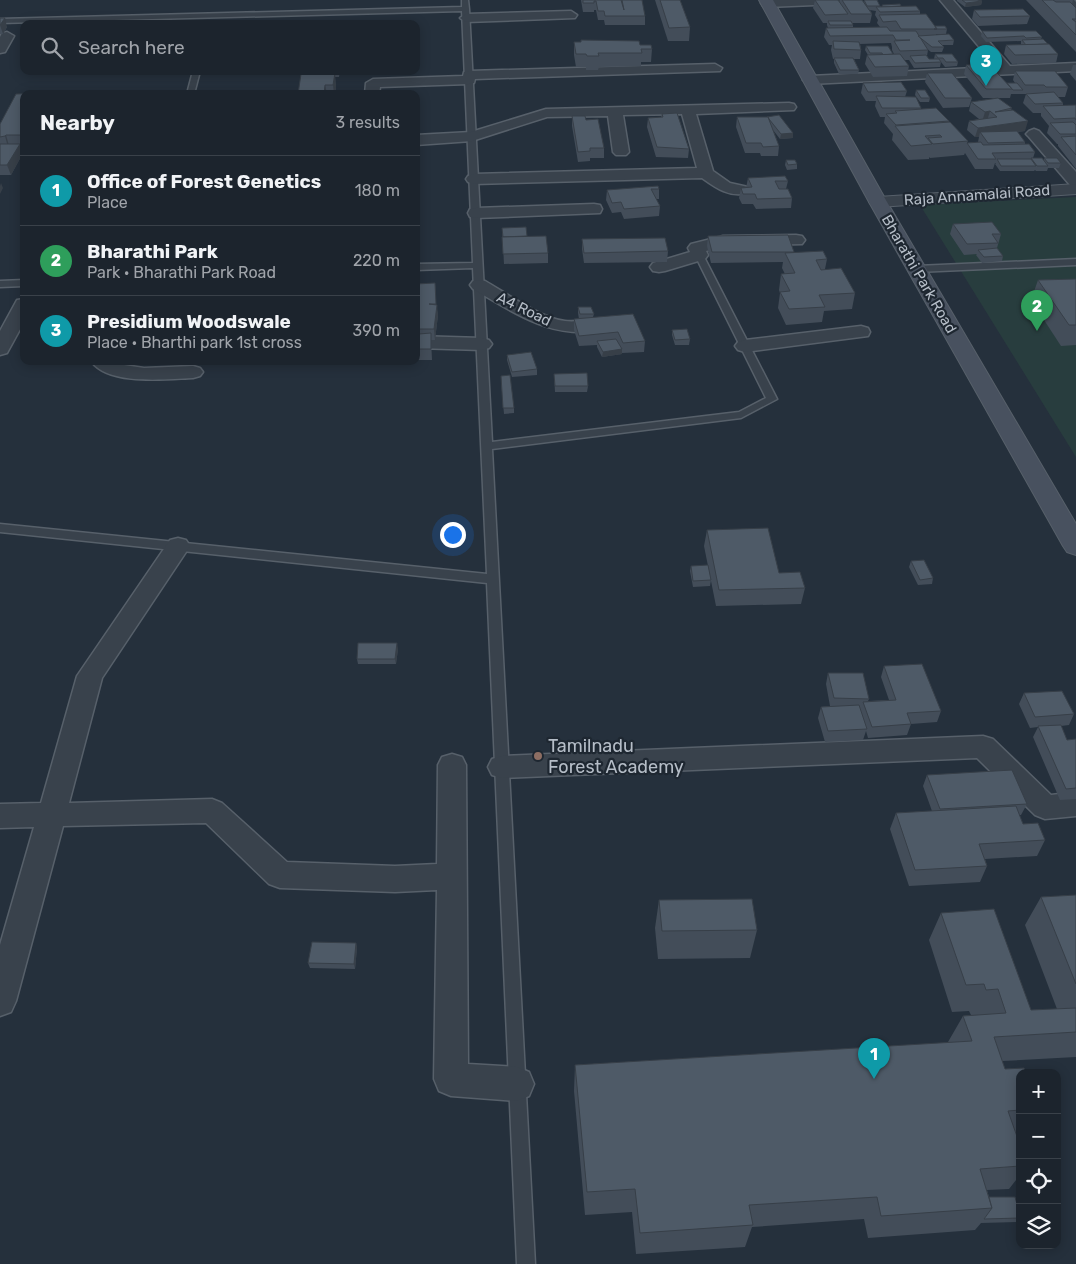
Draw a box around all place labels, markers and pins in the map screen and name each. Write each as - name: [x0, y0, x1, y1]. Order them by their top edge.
- pin: 3: [970, 45, 1002, 86]
- pin: 2: [1021, 290, 1053, 331]
- place label: Tamilnadu Forest Academy: [548, 735, 684, 778]
- marker: Tamilnadu Forest Academy: [532, 750, 544, 762]
- pin: 1: [858, 1038, 890, 1079]

